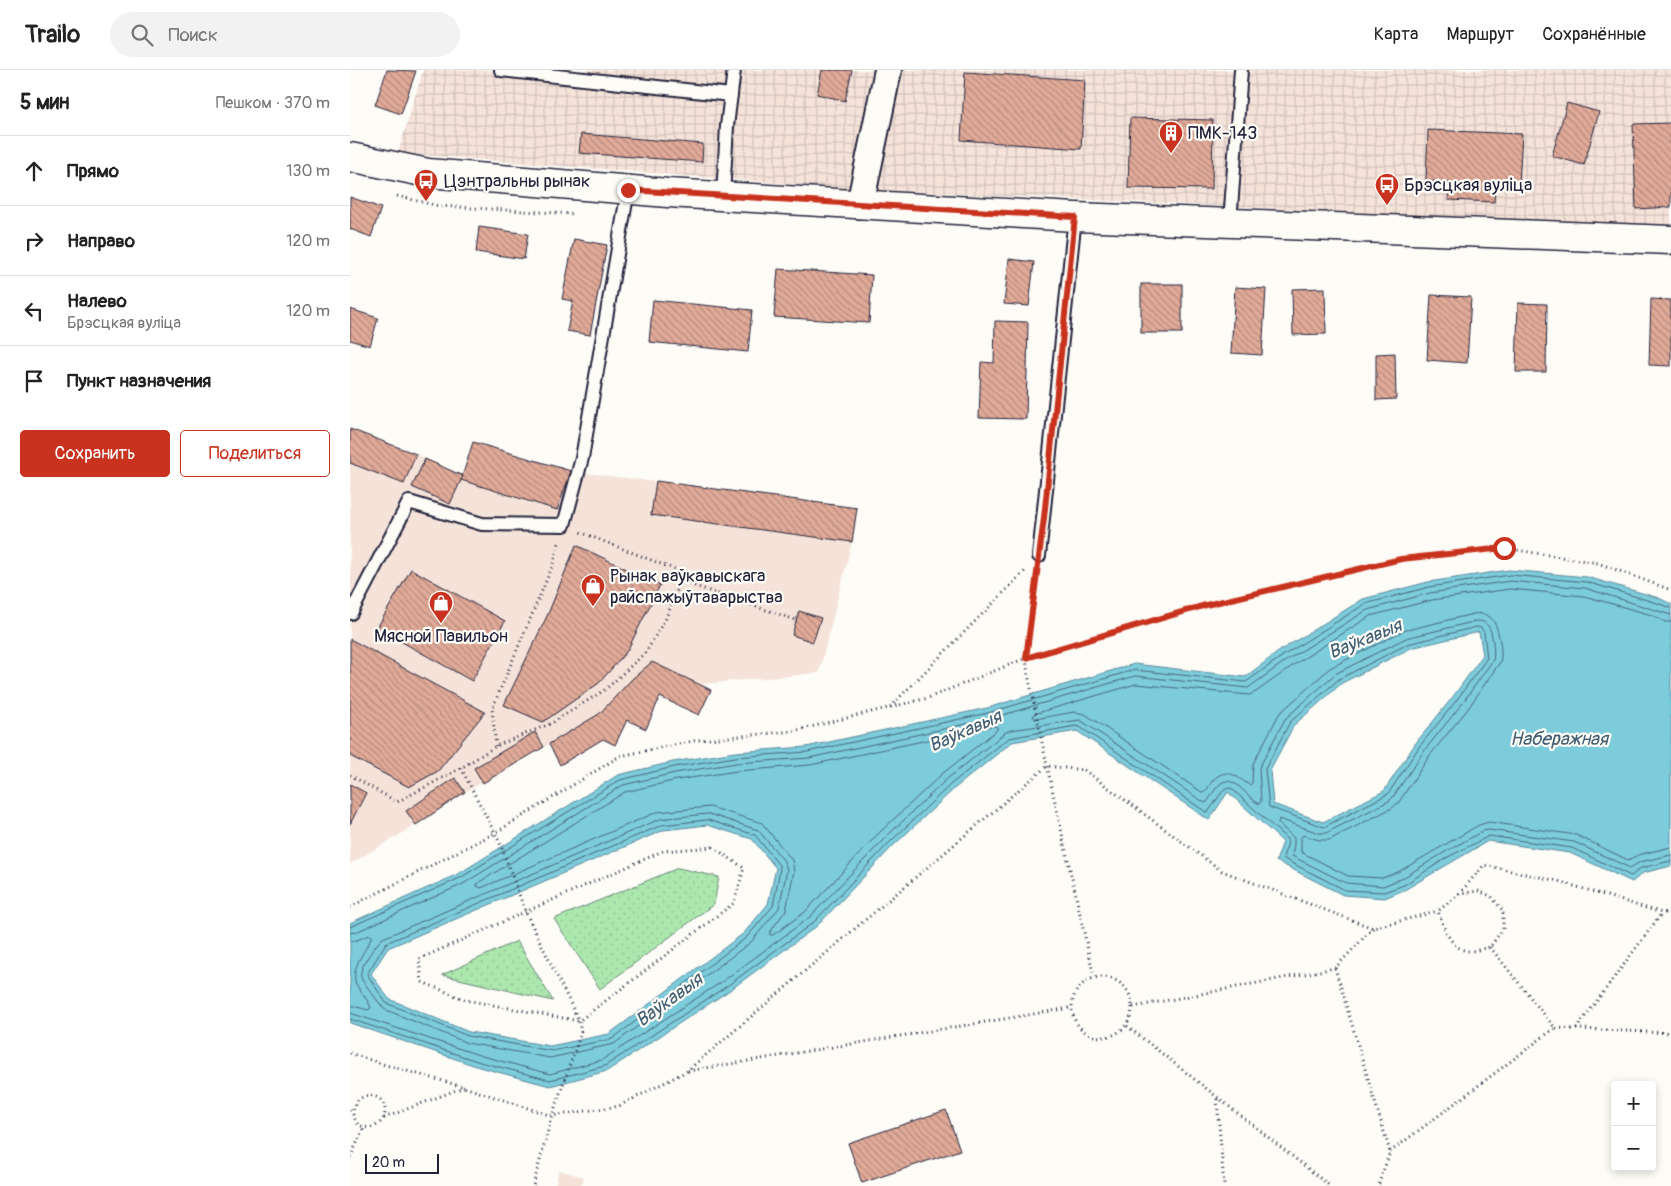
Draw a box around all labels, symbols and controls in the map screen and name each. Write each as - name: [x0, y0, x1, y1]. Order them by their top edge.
- search box: [110, 12, 460, 57]
- text: Trailo: [25, 20, 80, 49]
- icon: search: [128, 21, 156, 49]
- text: Поиск: [168, 23, 218, 47]
- text: Карта: [1374, 23, 1418, 46]
- text: Маршрут: [1446, 23, 1514, 46]
- text: Сохранённые: [1542, 23, 1646, 46]
- text: 5 мин: [20, 89, 70, 116]
- text: Пешком · 370 m: [216, 93, 330, 113]
- building icon: ПМК-143: [1158, 120, 1184, 154]
- place label: ПМК-143: [1188, 122, 1257, 145]
- icon: ahead: [20, 157, 48, 185]
- text: Прямо: [67, 159, 119, 183]
- text: 130 m: [286, 161, 330, 181]
- bus stop icon: Цэнтральны рынак: [413, 168, 439, 202]
- place label: Цэнтральны рынак: [444, 170, 590, 193]
- bus stop icon: Брэсцкая вуліца: [1374, 172, 1400, 206]
- place label: Брэсцкая вуліца: [1404, 174, 1532, 197]
- route end: [617, 179, 640, 202]
- icon: right: [20, 227, 48, 255]
- text: Направо: [67, 229, 135, 253]
- text: 120 m: [286, 231, 330, 251]
- text: Налево: [67, 289, 127, 313]
- icon: left: [20, 297, 48, 325]
- text: 120 m: [286, 301, 330, 321]
- text: Брэсцкая вуліца: [67, 313, 181, 333]
- icon: arrive: [20, 367, 48, 395]
- text: Пункт назначения: [67, 369, 211, 393]
- button: Сохранить: [20, 430, 170, 477]
- button: Поделиться: [180, 430, 330, 477]
- route start: [1493, 537, 1516, 560]
- place label: Рынак ваўкавыскага райспажыўтаварыства: [610, 565, 783, 609]
- shop icon: Рынак ваўкавыскага райспажыўтаварыства: [580, 573, 606, 607]
- shop icon: Мясной Павильон: [428, 590, 454, 624]
- water label: Ваўкавыя: [1325, 613, 1407, 665]
- place label: Мясной Павильон: [374, 625, 508, 648]
- water label: Ваўкавыя: [925, 704, 1007, 758]
- water label: Наберажная: [1510, 727, 1610, 751]
- water label: Ваўкавыя: [631, 966, 709, 1032]
- map controls: [1611, 1081, 1656, 1171]
- button: +: [1611, 1081, 1656, 1126]
- button: −: [1611, 1126, 1656, 1171]
- scale bar: [365, 1151, 439, 1174]
- text: 20 m: [372, 1154, 405, 1171]

